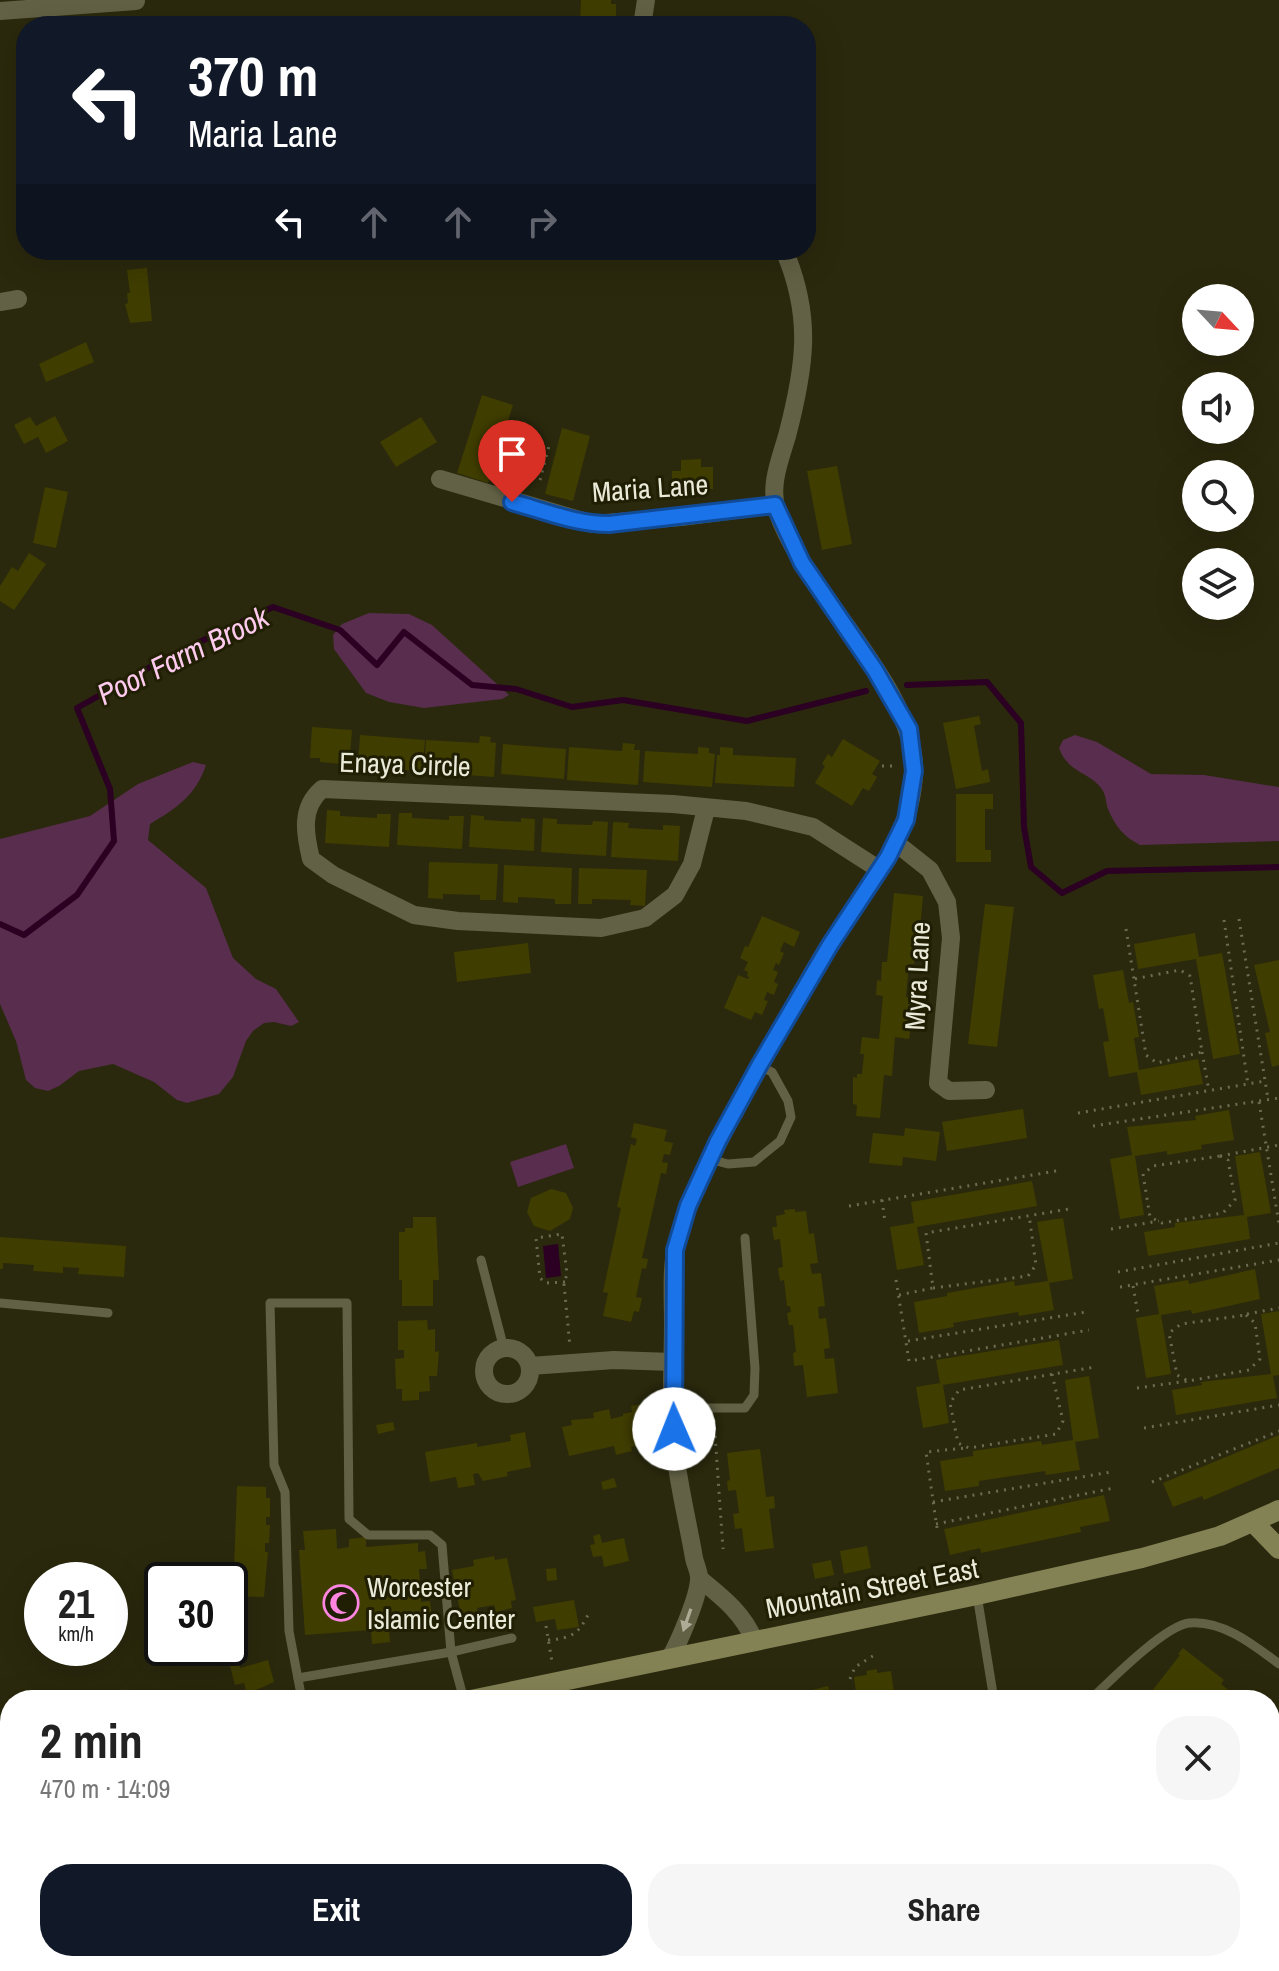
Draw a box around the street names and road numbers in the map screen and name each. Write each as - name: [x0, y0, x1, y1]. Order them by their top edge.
- street label: Maria Lane: [591, 465, 709, 511]
- street label: Enaya Circle: [339, 743, 471, 785]
- street label: Myra Lane: [895, 921, 939, 1031]
- street label: Mountain Street East: [762, 1549, 982, 1627]

